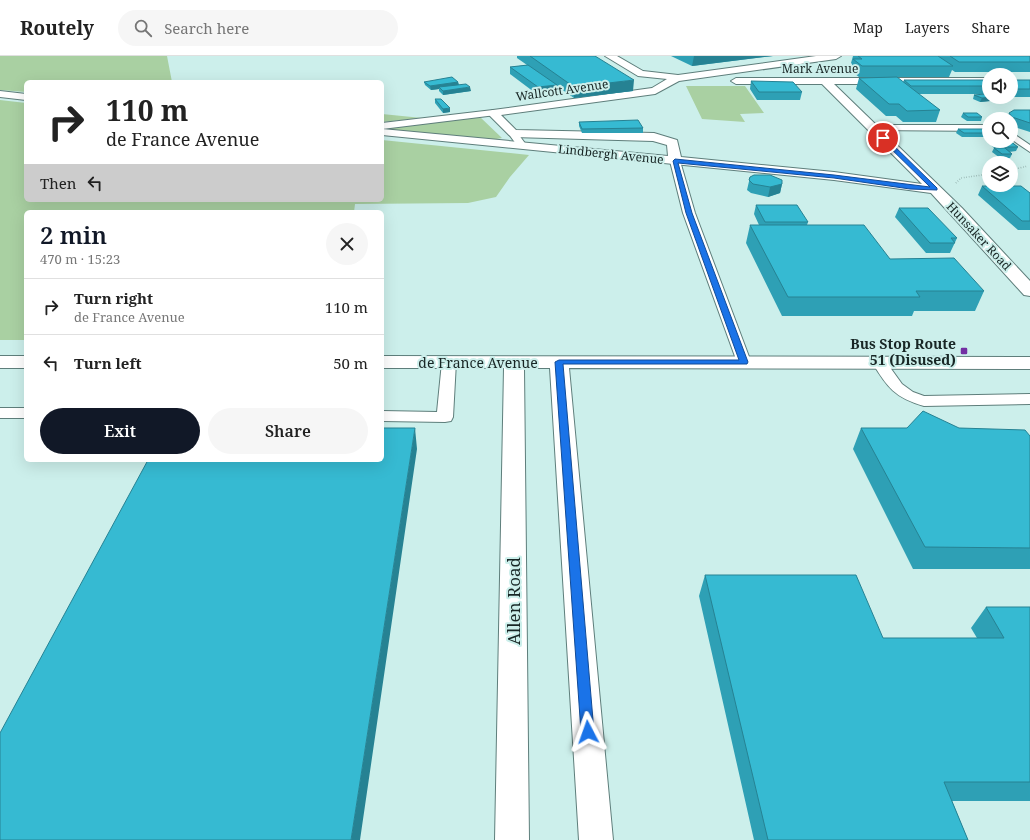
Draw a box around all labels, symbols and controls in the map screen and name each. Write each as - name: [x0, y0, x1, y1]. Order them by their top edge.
- search box: [118, 10, 398, 46]
- text: Routely: [20, 15, 94, 41]
- icon: search: [132, 17, 154, 39]
- text: Search here: [164, 18, 249, 38]
- text: Map: [853, 18, 883, 37]
- text: Layers: [905, 18, 950, 37]
- text: Share: [972, 18, 1010, 37]
- street label: Mark Avenue: [782, 60, 858, 77]
- map controls: [982, 68, 1018, 192]
- button: sound: [982, 68, 1018, 104]
- street label: Wallcott Avenue: [515, 75, 609, 105]
- text: 110 m: [106, 91, 188, 129]
- icon: right: [40, 96, 92, 148]
- button: search: [982, 112, 1018, 148]
- pin: [866, 121, 900, 155]
- text: de France Avenue: [106, 127, 259, 151]
- icon: arrive: [872, 127, 894, 149]
- street label: Lindbergh Avenue: [557, 140, 665, 168]
- button: layers: [982, 156, 1018, 192]
- icon: left: [84, 172, 106, 194]
- text: Then: [40, 173, 76, 193]
- street label: Hunsaker Road: [943, 198, 1016, 274]
- text: 2 min: [40, 218, 107, 251]
- button: close: [326, 223, 368, 265]
- text: 470 m · 15:23: [40, 250, 120, 268]
- text: Turn right: [74, 288, 153, 308]
- icon: right: [40, 296, 62, 318]
- text: 110 m: [325, 297, 368, 317]
- text: de France Avenue: [74, 308, 185, 326]
- place label: Bus Stop Route 51 (Disused): [850, 334, 956, 369]
- marker: Bus Stop Route 51 (Disused): [959, 346, 969, 356]
- icon: left: [40, 352, 62, 374]
- text: Turn left: [74, 353, 142, 373]
- text: 50 m: [333, 353, 368, 373]
- street label: de France Avenue: [418, 353, 538, 372]
- button: Exit: [40, 408, 200, 454]
- button: Share: [208, 408, 368, 454]
- street label: Allen Road: [502, 556, 525, 645]
- position arrow: [567, 711, 609, 753]

